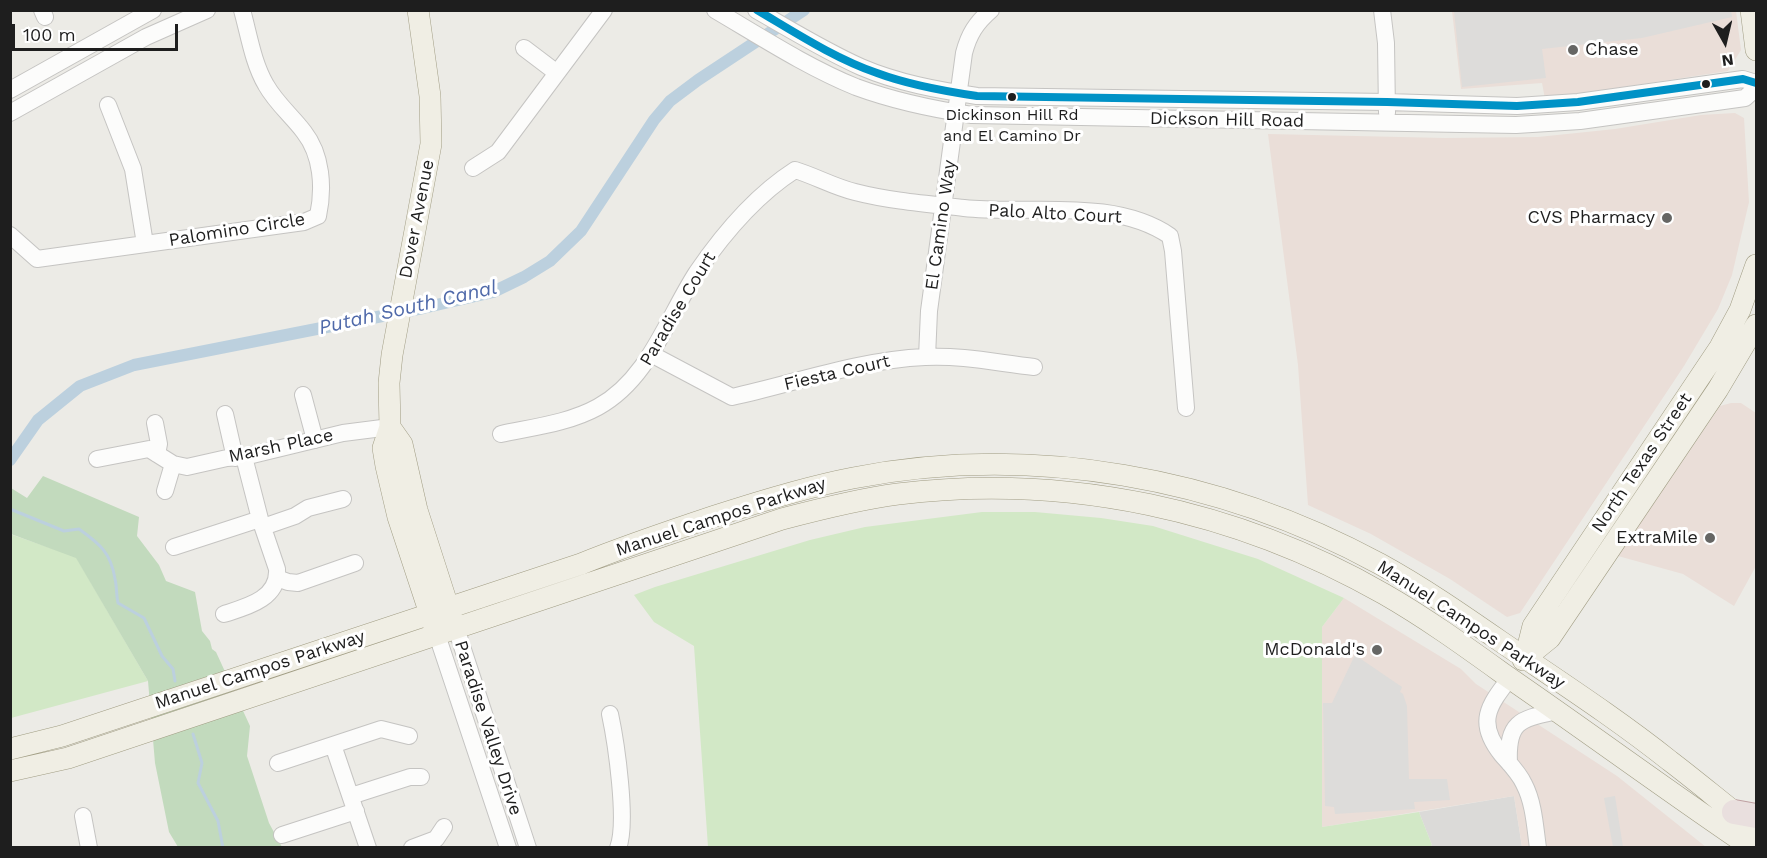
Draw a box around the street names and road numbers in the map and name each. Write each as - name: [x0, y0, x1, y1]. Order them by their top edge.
- street label: Dickson Hill Road: [1150, 108, 1304, 132]
- street label: Dover Avenue: [395, 158, 439, 280]
- street label: El Camino Way: [921, 159, 961, 291]
- street label: Palo Alto Court: [988, 200, 1122, 228]
- street label: Palomino Circle: [167, 209, 307, 251]
- street label: Paradise Court: [635, 248, 721, 370]
- street label: Fiesta Court: [782, 350, 892, 396]
- street label: North Texas Street: [1587, 389, 1697, 537]
- street label: Marsh Place: [227, 424, 335, 468]
- street label: Manuel Campos Parkway: [613, 473, 829, 561]
- street label: Manuel Campos Parkway: [1373, 556, 1569, 694]
- street label: Manuel Campos Parkway: [152, 626, 368, 714]
- street label: Paradise Valley Drive: [450, 638, 526, 818]

